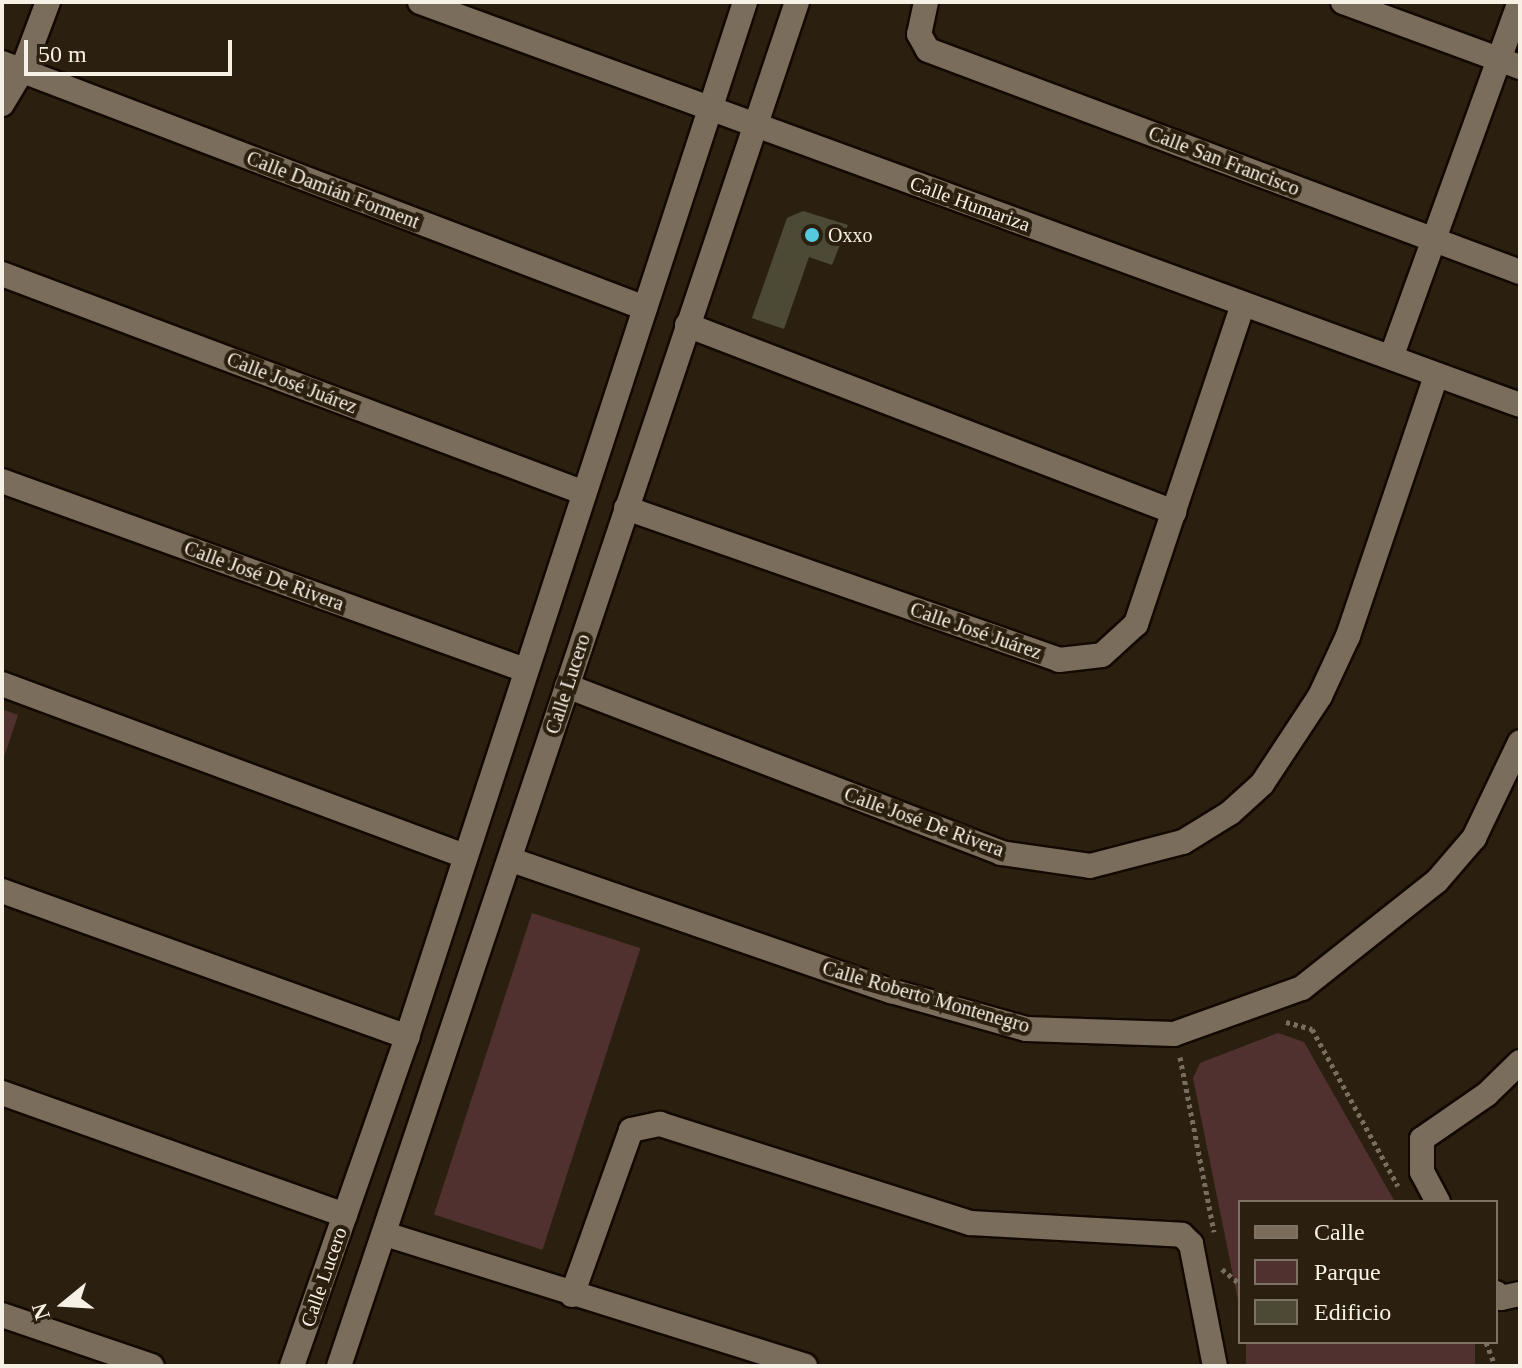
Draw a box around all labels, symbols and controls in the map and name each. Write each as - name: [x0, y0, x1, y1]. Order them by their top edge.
- scale bar: [28, 24, 236, 74]
- text: 50 m: [38, 41, 87, 67]
- street label: Calle San Francisco: [1145, 121, 1303, 201]
- street label: Calle Damián Forment: [243, 146, 423, 234]
- street label: Calle Humariza: [907, 171, 1033, 237]
- place label: Oxxo: [828, 223, 872, 247]
- marker: Oxxo: [803, 226, 821, 244]
- street label: Calle José Juárez: [223, 347, 361, 419]
- street label: Calle José De Rivera: [181, 536, 347, 616]
- street label: Calle José Juárez: [907, 597, 1045, 665]
- street label: Calle Lucero: [541, 631, 595, 737]
- street label: Calle José De Rivera: [841, 782, 1007, 862]
- street label: Calle Roberto Montenegro: [820, 956, 1032, 1038]
- legend: [1238, 1200, 1498, 1344]
- text: Calle: [1314, 1219, 1365, 1245]
- street label: Calle Lucero: [296, 1224, 352, 1330]
- text: Parque: [1314, 1259, 1381, 1285]
- north arrow: [24, 1264, 104, 1344]
- text: Edificio: [1314, 1299, 1391, 1325]
- text: N: [26, 1300, 55, 1323]

